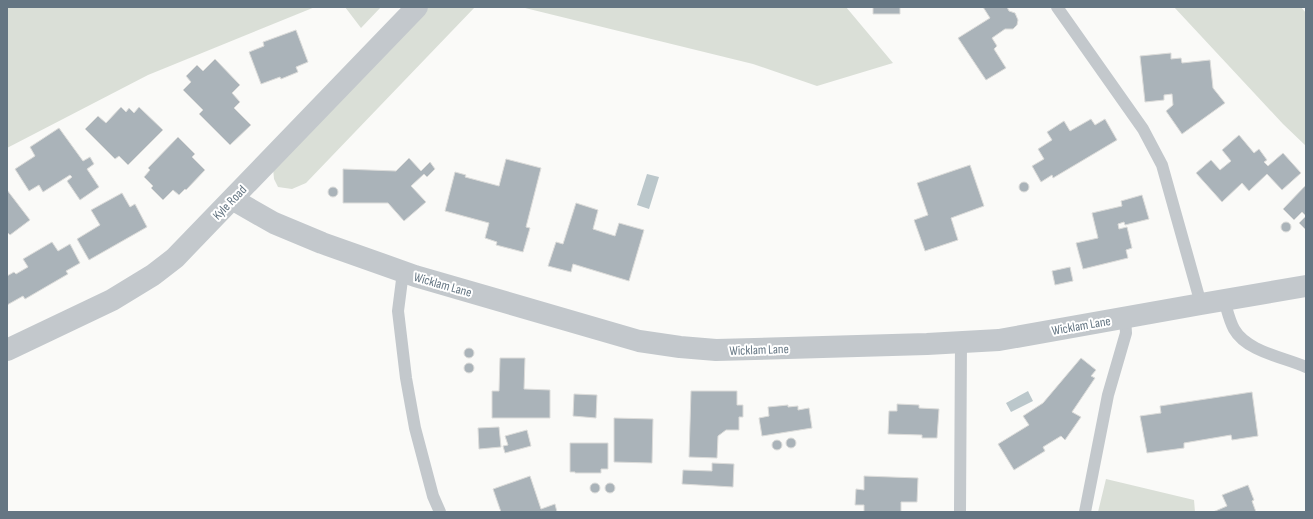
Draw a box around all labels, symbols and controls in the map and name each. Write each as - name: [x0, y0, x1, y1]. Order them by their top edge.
- street label: Kyle Road: [209, 182, 250, 223]
- street label: Wicklam Lane: [412, 269, 474, 301]
- street label: Wicklam Lane: [1050, 313, 1112, 339]
- street label: Wicklam Lane: [729, 341, 789, 359]

